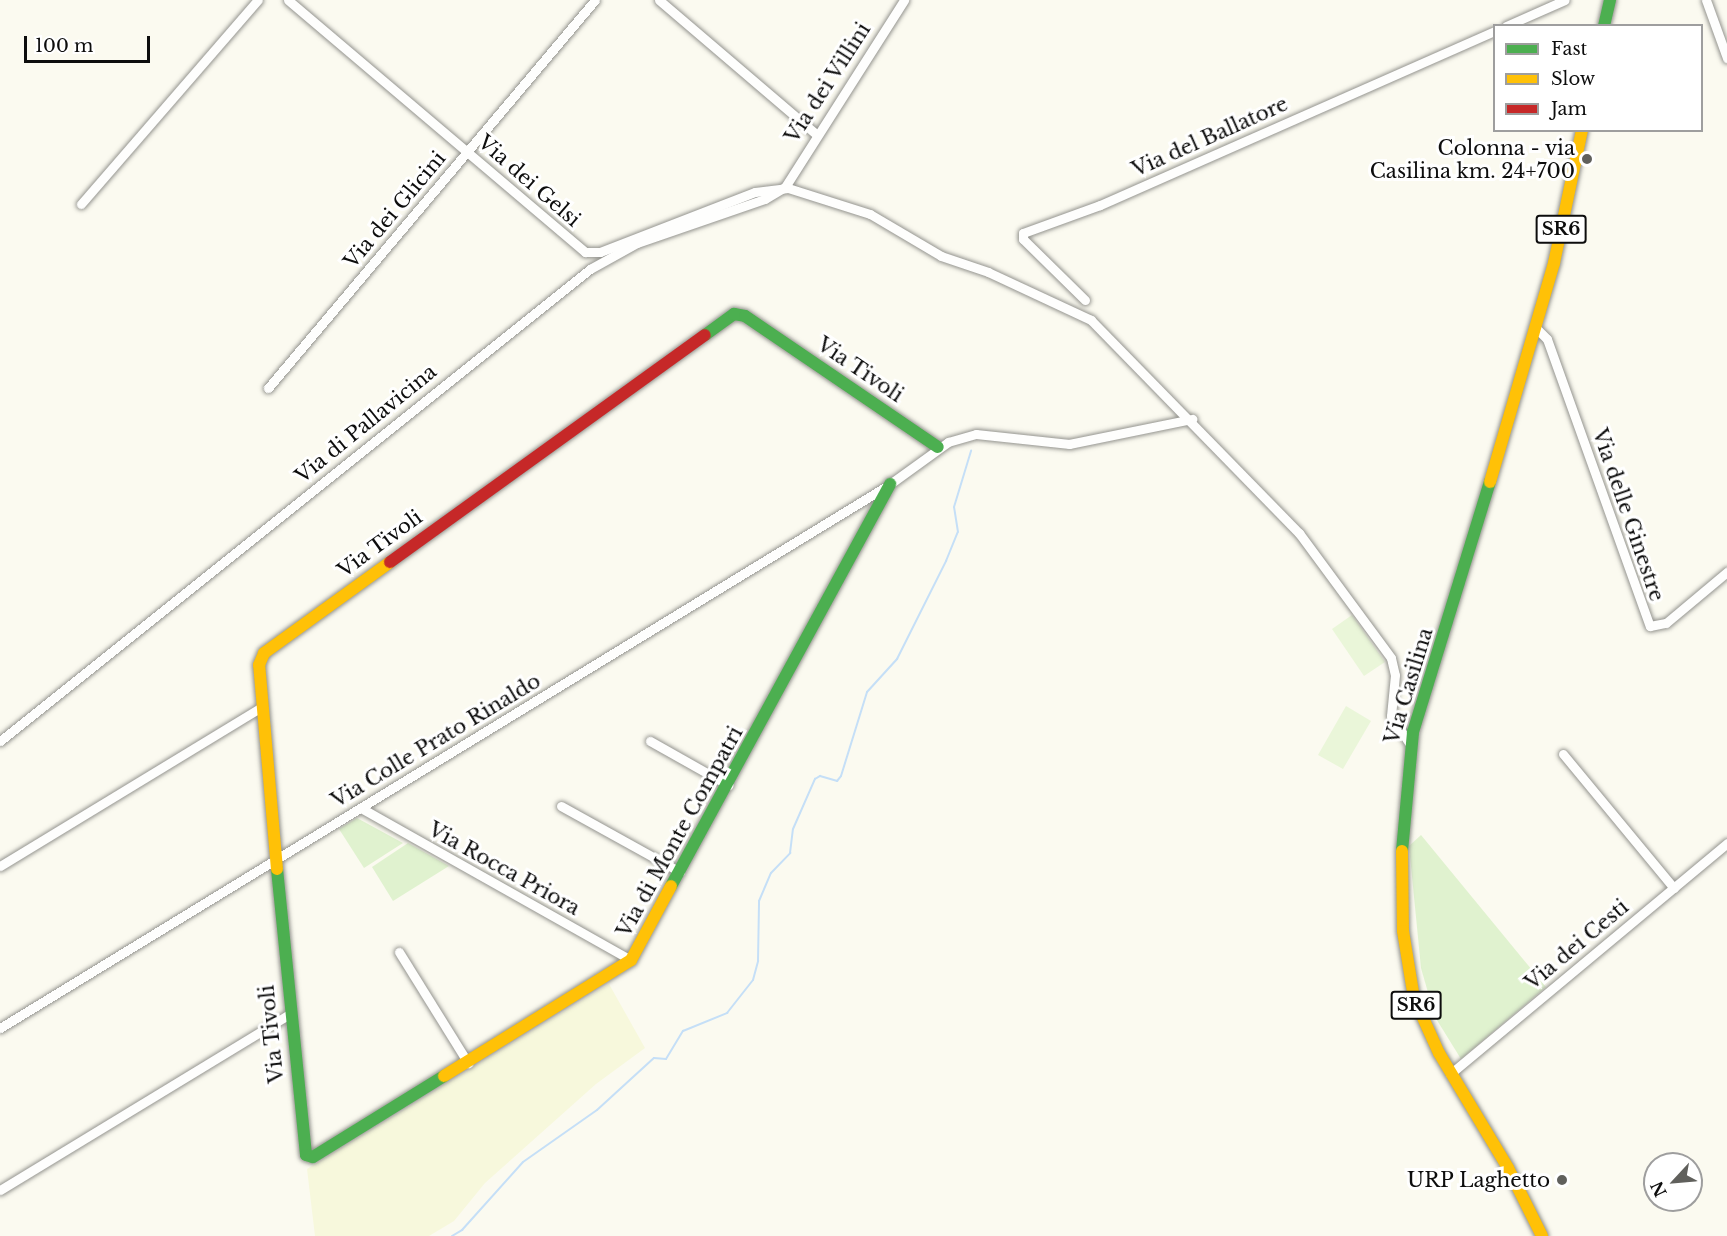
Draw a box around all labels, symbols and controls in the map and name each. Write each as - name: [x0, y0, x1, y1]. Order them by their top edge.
- street label: Via dei Villini: [780, 18, 876, 148]
- scale bar: [27, 24, 153, 62]
- legend: [1493, 24, 1703, 132]
- text: 100 m: [35, 35, 93, 57]
- text: Fast: [1551, 38, 1587, 60]
- text: Slow: [1551, 68, 1595, 90]
- street label: Via del Ballatore: [1128, 92, 1292, 182]
- text: Jam: [1551, 98, 1587, 120]
- street label: Via dei Gelsi: [473, 130, 585, 232]
- place label: Colonna - via Casilina km. 24+700: [1370, 136, 1575, 183]
- street label: Via dei Glicini: [339, 147, 451, 273]
- marker: Colonna - via Casilina km. 24+700: [1580, 152, 1594, 166]
- road number: SR6: [1536, 214, 1586, 244]
- street label: Via Tivoli: [812, 332, 908, 408]
- street label: Via di Pallavicina: [290, 360, 442, 488]
- street label: Via delle Ginestre: [1587, 425, 1669, 605]
- street label: Via Tivoli: [333, 505, 427, 583]
- street label: Via Casilina: [1380, 625, 1438, 747]
- street label: Via Colle Prato Rinaldo: [327, 669, 545, 813]
- street label: Via di Monte Compatri: [612, 722, 748, 942]
- street label: Via Rocca Priora: [424, 817, 584, 921]
- street label: Via dei Cesti: [1520, 895, 1634, 995]
- street label: Via Tivoli: [255, 983, 289, 1085]
- road number: SR6: [1390, 990, 1442, 1020]
- north arrow: [1643, 1152, 1703, 1212]
- place label: URP Laghetto: [1407, 1168, 1550, 1192]
- marker: URP Laghetto: [1555, 1173, 1569, 1187]
- text: N: [1646, 1178, 1671, 1200]

